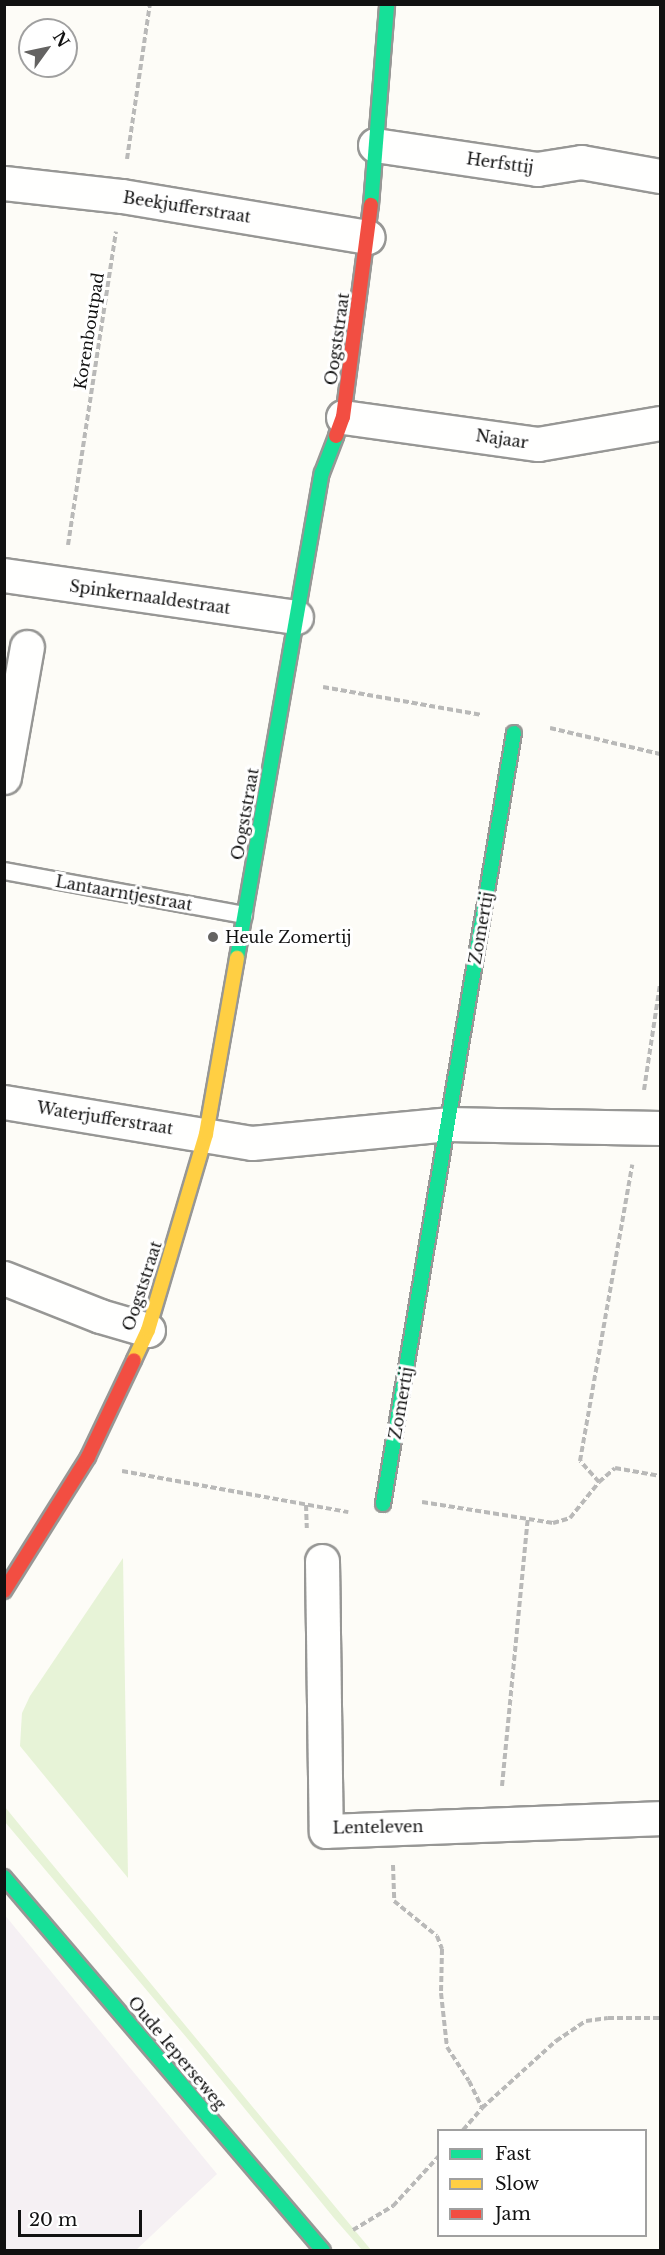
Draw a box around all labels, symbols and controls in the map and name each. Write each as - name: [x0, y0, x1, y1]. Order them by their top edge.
- north arrow: [18, 18, 78, 78]
- text: N: [49, 28, 74, 51]
- street label: Herfsttij: [465, 149, 535, 177]
- street label: Beekjufferstraat: [122, 187, 252, 227]
- street label: Korenboutpad: [70, 271, 108, 391]
- street label: Oogststraat: [321, 292, 353, 386]
- street label: Najaar: [474, 426, 530, 452]
- street label: Spinkernaaldestraat: [68, 576, 232, 618]
- street label: Oogststraat: [227, 766, 263, 862]
- street label: Lantaarntjestraat: [54, 871, 194, 915]
- street label: Zomertij: [465, 890, 497, 966]
- place label: Heule Zomertij: [225, 927, 351, 947]
- marker: Heule Zomertij: [206, 930, 220, 944]
- street label: Waterjufferstraat: [35, 1098, 175, 1138]
- street label: Oogststraat: [118, 1239, 166, 1333]
- street label: Zomertij: [385, 1365, 417, 1441]
- street label: Lenteleven: [332, 1817, 424, 1837]
- street label: Oude Ieperseweg: [124, 1993, 230, 2113]
- legend: [437, 2129, 647, 2237]
- text: Fast: [495, 2143, 531, 2165]
- text: Slow: [495, 2173, 539, 2195]
- scale bar: [21, 2198, 146, 2236]
- text: Jam: [495, 2203, 531, 2225]
- text: 20 m: [29, 2209, 77, 2231]

